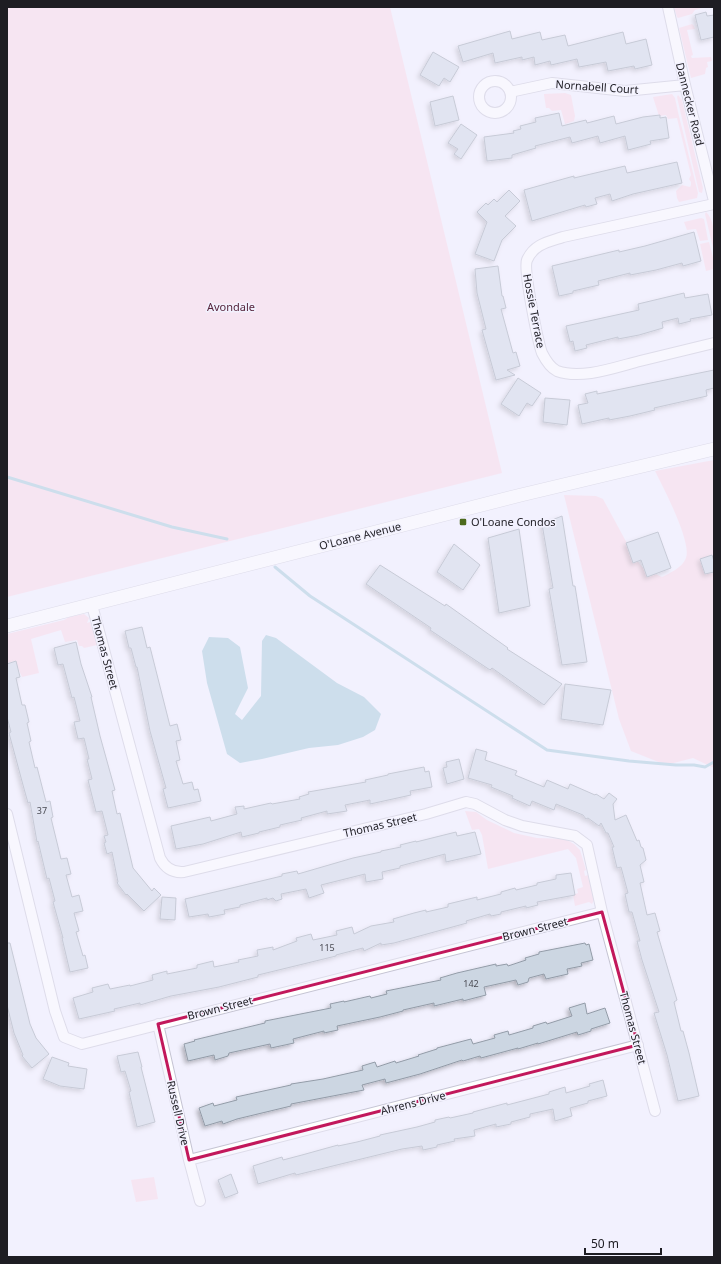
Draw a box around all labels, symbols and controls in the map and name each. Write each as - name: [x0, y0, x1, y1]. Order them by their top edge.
- street label: Dannecker Road: [673, 61, 708, 147]
- street label: Nornabell Court: [555, 76, 639, 97]
- street label: Hossie Terrace: [520, 273, 549, 349]
- park label: Avondale: [207, 299, 255, 314]
- place label: O'Loane Condos: [471, 514, 556, 529]
- marker: O'Loane Condos: [458, 517, 468, 527]
- street label: O'Loane Avenue: [317, 518, 403, 553]
- street label: Thomas Street: [89, 615, 122, 691]
- house number: 37: [37, 804, 47, 817]
- street label: Thomas Street: [342, 809, 418, 840]
- street label: Brown Street: [501, 913, 569, 944]
- house number: 115: [319, 941, 335, 954]
- house number: 142: [463, 977, 479, 990]
- street label: Thomas Street: [617, 990, 650, 1066]
- street label: Brown Street: [186, 992, 254, 1023]
- street label: Russell Drive: [164, 1079, 193, 1147]
- street label: Ahrens Drive: [379, 1087, 447, 1118]
- scale bar: [585, 1230, 661, 1256]
- text: 50 m: [591, 1235, 619, 1252]

